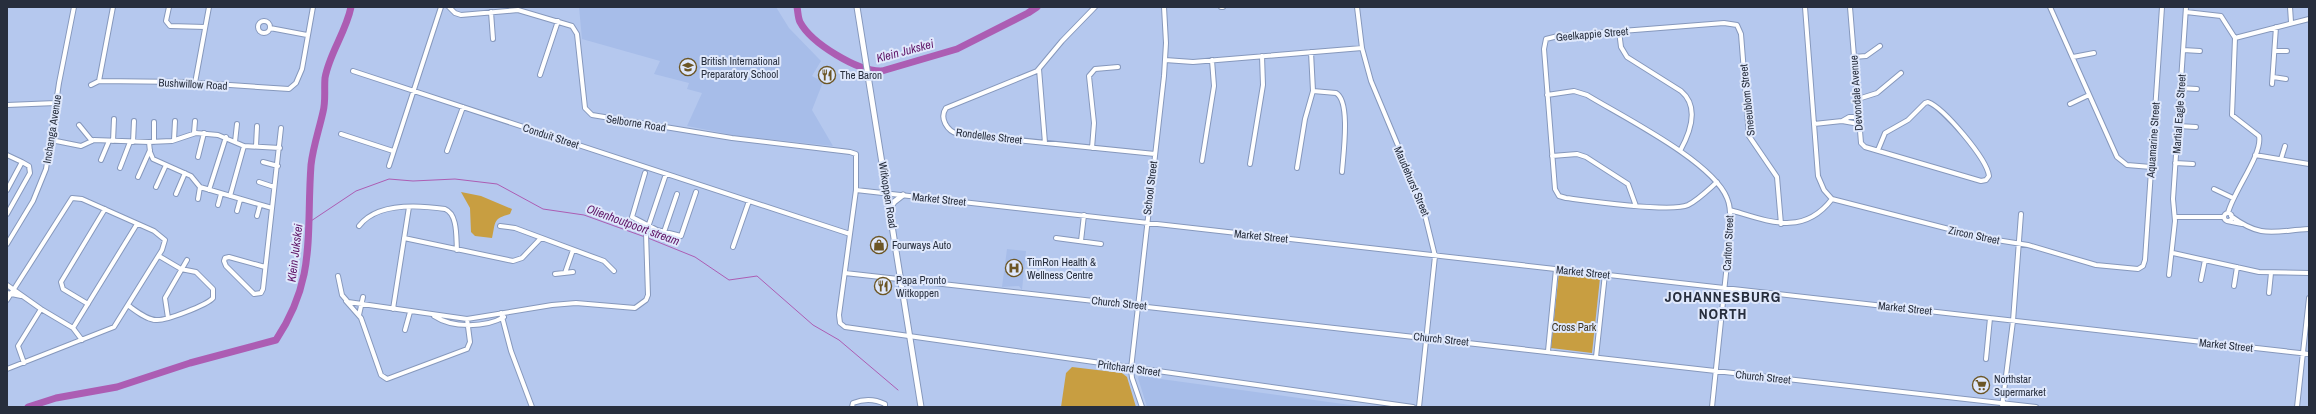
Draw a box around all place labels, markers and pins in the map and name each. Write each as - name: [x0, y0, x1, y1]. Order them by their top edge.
- place label: British International Preparatory School: [701, 54, 780, 81]
- school or university icon: British International Preparatory School: [678, 57, 698, 77]
- restaurant icon: The Baron: [817, 65, 837, 85]
- place label: The Baron: [840, 68, 882, 82]
- shop icon: Fourways Auto: [869, 235, 889, 255]
- place label: Fourways Auto: [892, 238, 951, 252]
- place label: TimRon Health & Wellness Centre: [1027, 255, 1096, 282]
- hospital icon: TimRon Health & Wellness Centre: [1004, 258, 1024, 278]
- place label: Papa Pronto Witkoppen: [896, 273, 946, 300]
- restaurant icon: Papa Pronto Witkoppen: [873, 276, 893, 296]
- place label: Northstar Supermarket: [1994, 372, 2046, 399]
- supermarket icon: Northstar Supermarket: [1971, 375, 1991, 395]

